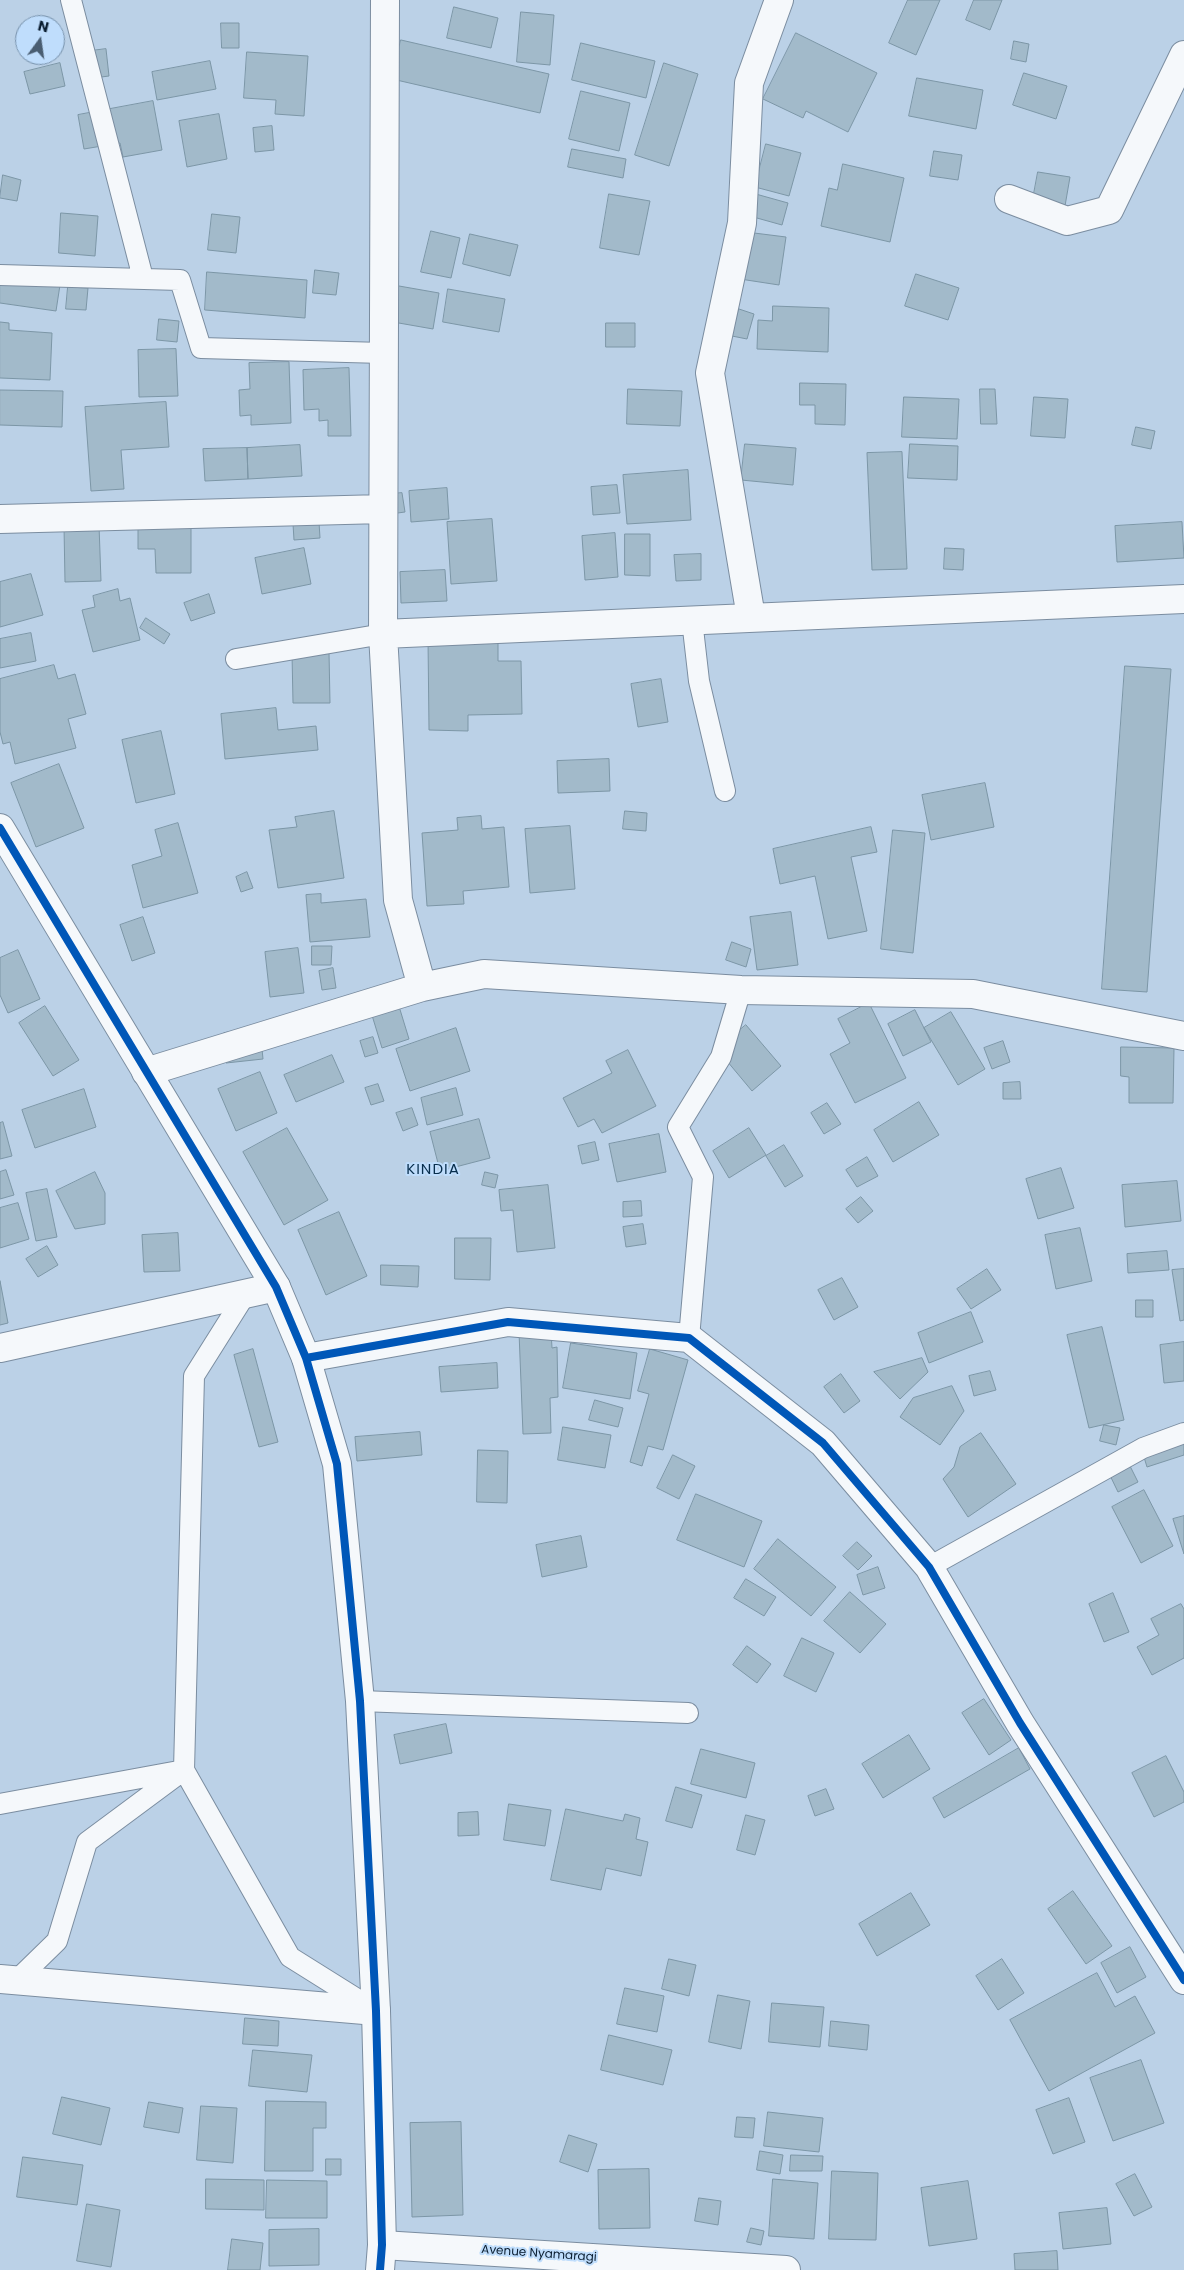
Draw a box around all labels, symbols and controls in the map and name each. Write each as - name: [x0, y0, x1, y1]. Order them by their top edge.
- north arrow: [15, 15, 65, 65]
- text: N: [36, 15, 51, 37]
- district label: KINDIA: [405, 1161, 461, 1179]
- street label: Avenue Nyamaragi: [481, 2243, 597, 2265]

